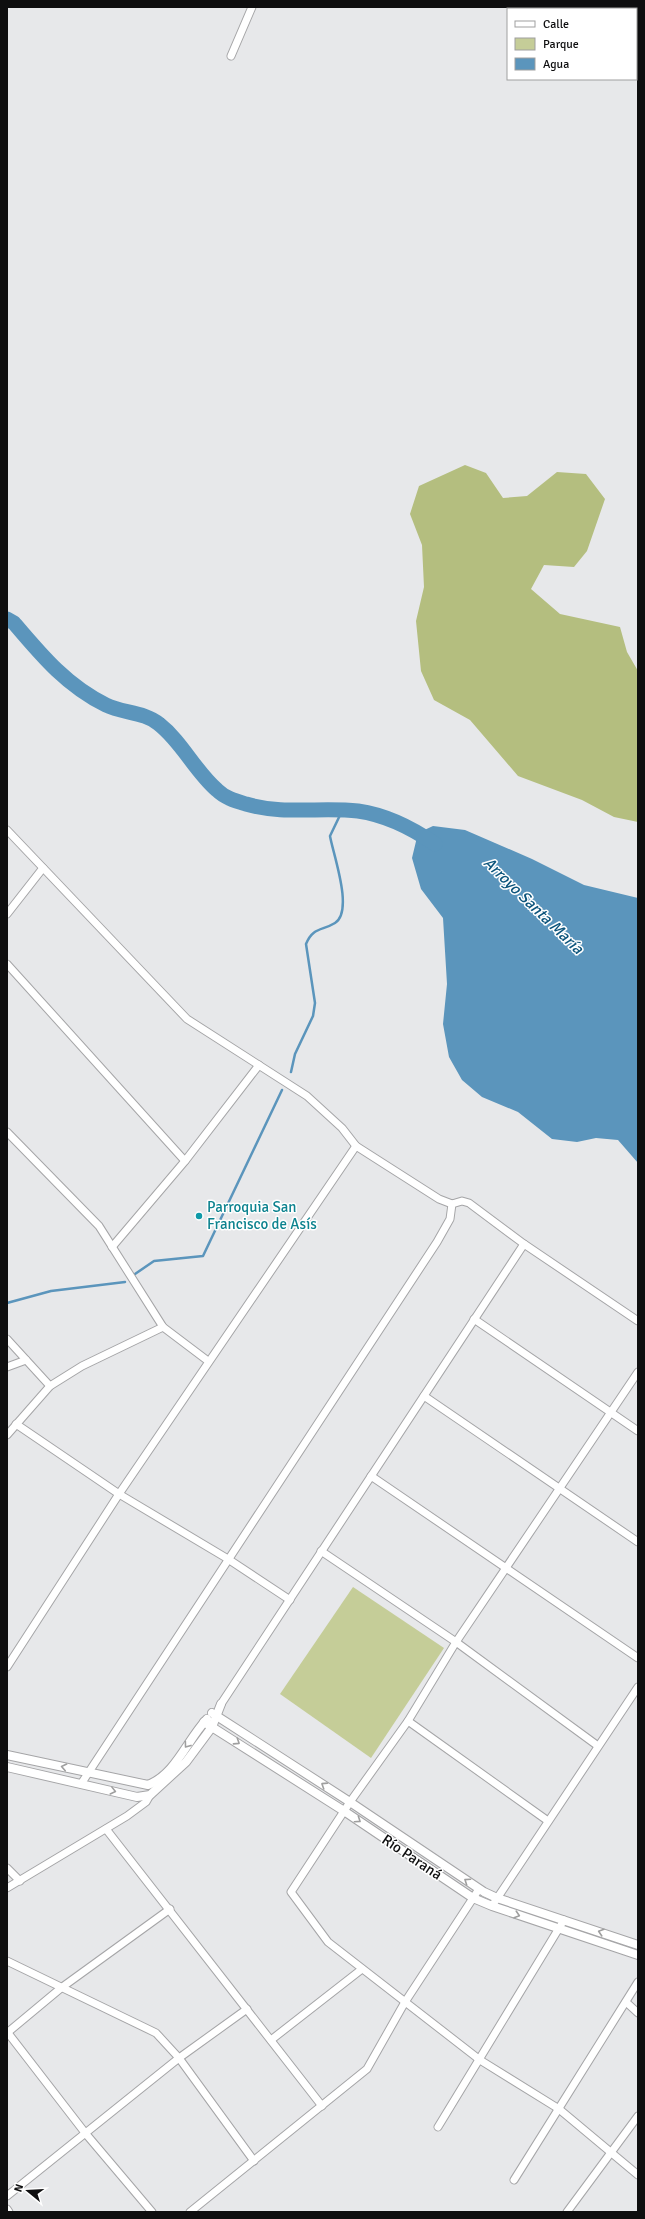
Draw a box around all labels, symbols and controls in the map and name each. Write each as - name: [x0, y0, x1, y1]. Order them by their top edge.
- legend: [507, 8, 637, 80]
- text: Calle: [543, 17, 569, 32]
- text: Parque: [543, 37, 579, 52]
- text: Agua: [543, 57, 569, 72]
- water label: Arroyo Santa María: [479, 853, 588, 959]
- place label: Parroquia San Francisco de Asís: [207, 1198, 317, 1233]
- marker: Parroquia San Francisco de Asís: [194, 1211, 204, 1221]
- one-way arrow: [233, 1738, 240, 1745]
- one-way arrow: [185, 1740, 192, 1747]
- one-way arrow: [60, 1764, 67, 1772]
- one-way arrow: [321, 1782, 328, 1790]
- one-way arrow: [110, 1787, 116, 1795]
- one-way arrow: [354, 1816, 361, 1823]
- street label: Río Paraná: [378, 1830, 446, 1884]
- one-way arrow: [464, 1878, 471, 1886]
- one-way arrow: [514, 1910, 521, 1918]
- one-way arrow: [598, 1929, 605, 1937]
- north arrow: [8, 2171, 48, 2211]
- text: N: [12, 2182, 26, 2194]

